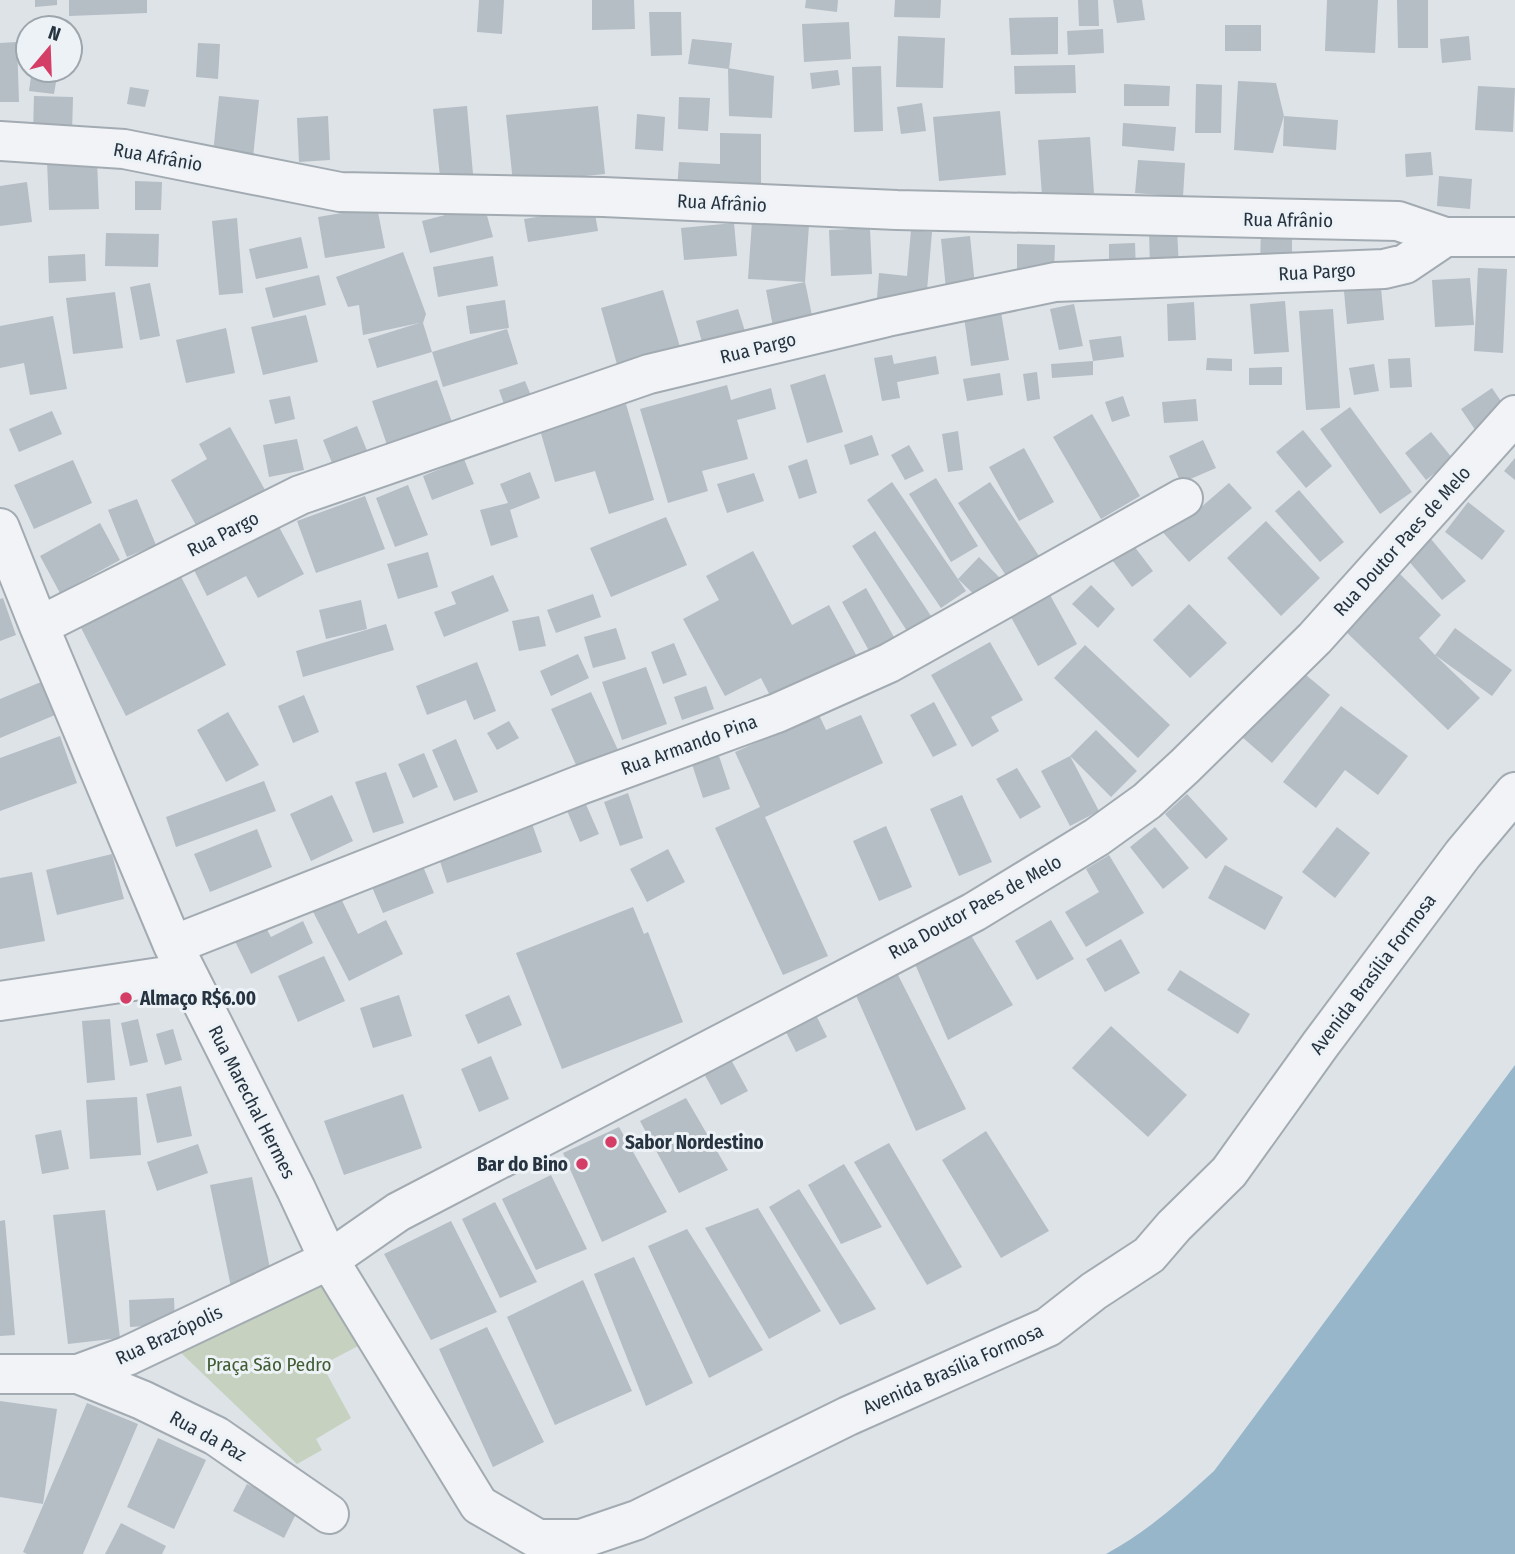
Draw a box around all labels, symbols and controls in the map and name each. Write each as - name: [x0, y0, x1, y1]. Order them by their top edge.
- north arrow: [14, 14, 84, 84]
- text: N: [45, 21, 64, 46]
- street label: Rua Afrânio: [112, 138, 204, 176]
- street label: Rua Afrânio: [676, 189, 768, 217]
- street label: Rua Afrânio: [1243, 208, 1333, 232]
- street label: Rua Pargo: [1278, 258, 1356, 286]
- street label: Rua Pargo: [718, 327, 798, 369]
- street label: Rua Doutor Paes de Melo: [1329, 461, 1475, 621]
- street label: Rua Pargo: [183, 506, 263, 562]
- street label: Rua Armando Pina: [618, 710, 760, 780]
- street label: Rua Doutor Paes de Melo: [885, 850, 1065, 964]
- street label: Avenida Brasília Formosa: [1305, 889, 1441, 1059]
- place label: Almaço R$6.00: [139, 987, 256, 1010]
- marker: Almaço R$6.00: [118, 990, 134, 1006]
- street label: Rua Marechal Hermes: [203, 1022, 301, 1182]
- place label: Sabor Nordestino: [625, 1131, 764, 1154]
- marker: Sabor Nordestino: [603, 1134, 619, 1150]
- place label: Bar do Bino: [477, 1153, 568, 1176]
- marker: Bar do Bino: [574, 1156, 590, 1172]
- street label: Rua Brazópolis: [112, 1300, 226, 1370]
- street label: Avenida Brasília Formosa: [859, 1319, 1047, 1419]
- park label: Praça São Pedro: [207, 1353, 331, 1376]
- street label: Rua da Paz: [166, 1406, 251, 1467]

